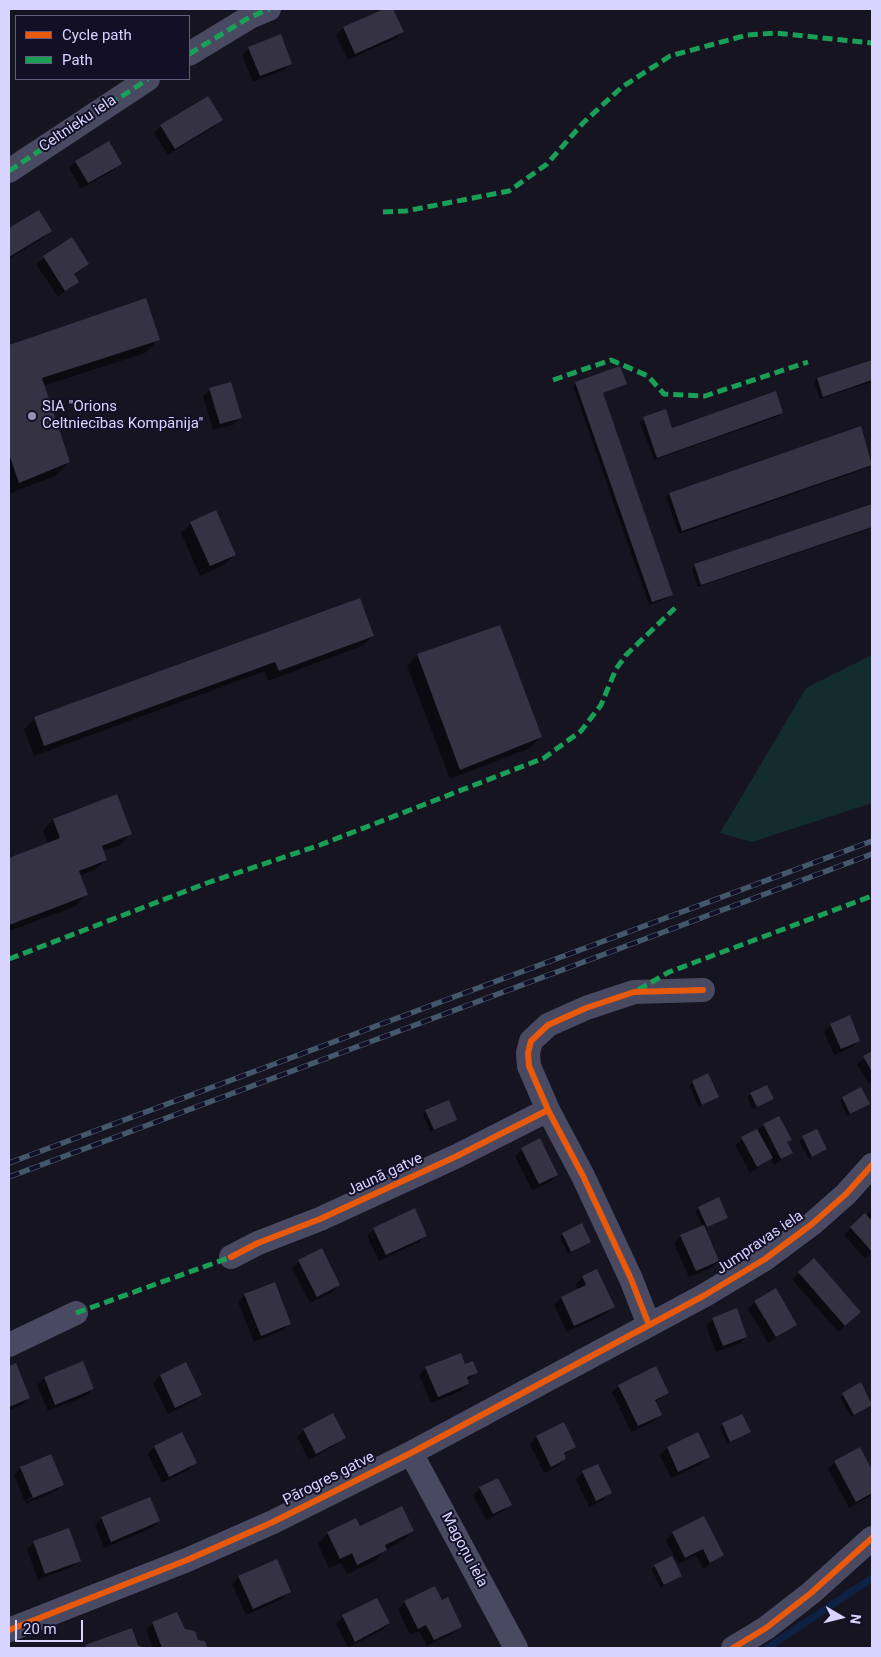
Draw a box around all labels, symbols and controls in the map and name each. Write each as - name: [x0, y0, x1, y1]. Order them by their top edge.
- legend: [15, 15, 190, 80]
- text: Cycle path: [62, 26, 132, 44]
- text: Path: [62, 51, 93, 69]
- street label: Celtnieku iela: [36, 92, 120, 156]
- place label: SIA "Orions Celtniecības Kompānija": [42, 398, 203, 433]
- marker: SIA "Orions Celtniecības Kompānija": [26, 410, 38, 422]
- street label: Jaunā gatve: [344, 1150, 426, 1200]
- street label: Jumpravas iela: [713, 1207, 807, 1279]
- street label: Pārogres gatve: [280, 1448, 378, 1510]
- street label: Magoņu iela: [437, 1510, 491, 1590]
- north arrow: [816, 1592, 866, 1642]
- scale bar: [18, 1610, 85, 1642]
- text: N: [847, 1613, 864, 1625]
- text: 20 m: [23, 1620, 57, 1638]

